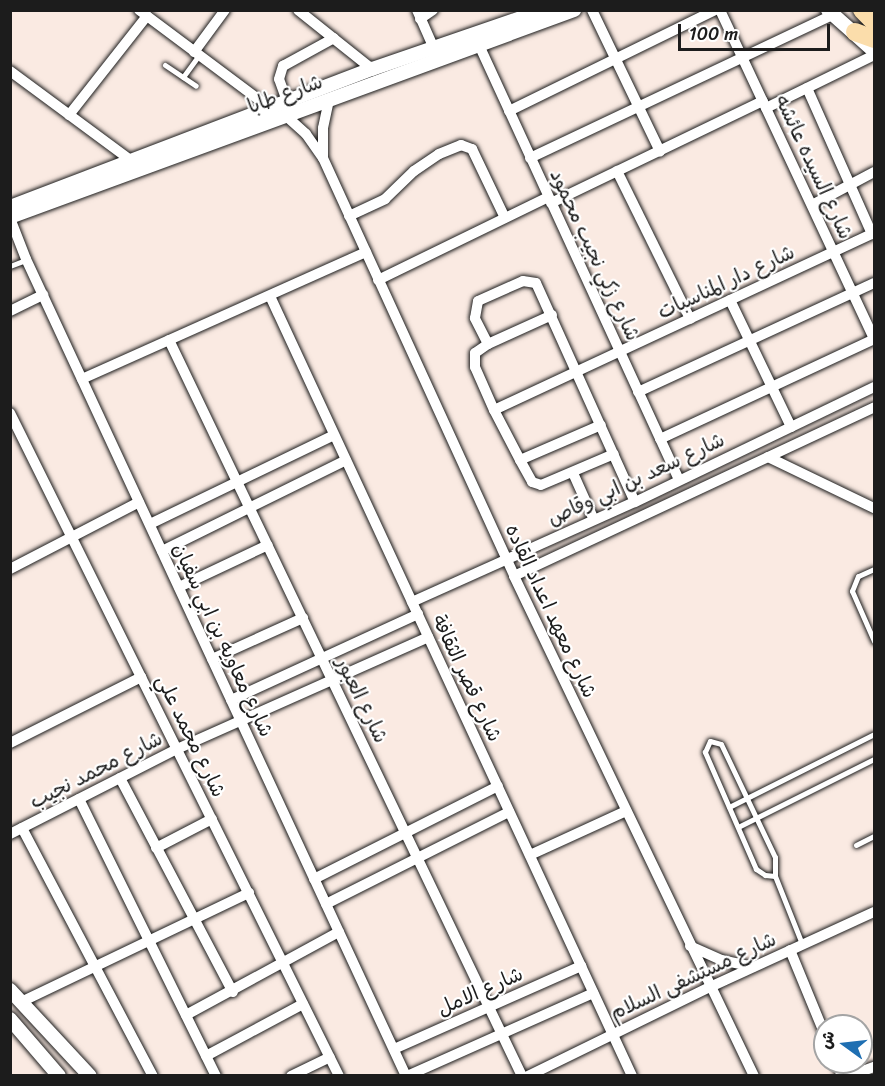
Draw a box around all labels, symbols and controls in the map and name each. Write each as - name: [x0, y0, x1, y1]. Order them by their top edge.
- scale bar: [681, 12, 832, 50]
- text: 100 m: [689, 18, 738, 50]
- street label: شارع طابا: [244, 69, 326, 119]
- street label: شارع السيده عائشه: [770, 91, 858, 243]
- street label: شارع زكي نجيب محمود: [545, 166, 645, 344]
- street label: شارع دار المناسبات: [654, 240, 798, 324]
- street label: شارع سعد بن ابي وقاص: [544, 427, 728, 531]
- street label: شارع معهد اعداد القاده: [500, 520, 602, 702]
- street label: شارع معاويه بن ابي سفيان: [168, 539, 278, 741]
- street label: شارع قصر الثقافة: [427, 611, 507, 745]
- street label: شارع العبور: [331, 653, 393, 747]
- street label: شارع محمد علي: [151, 671, 231, 801]
- street label: شارع محمد نجيب: [26, 726, 166, 814]
- street label: شارع مستشفى السلام: [606, 927, 780, 1025]
- street label: شارع الامل: [433, 961, 527, 1021]
- north arrow: [813, 1014, 873, 1074]
- text: ش: [811, 1027, 843, 1052]

